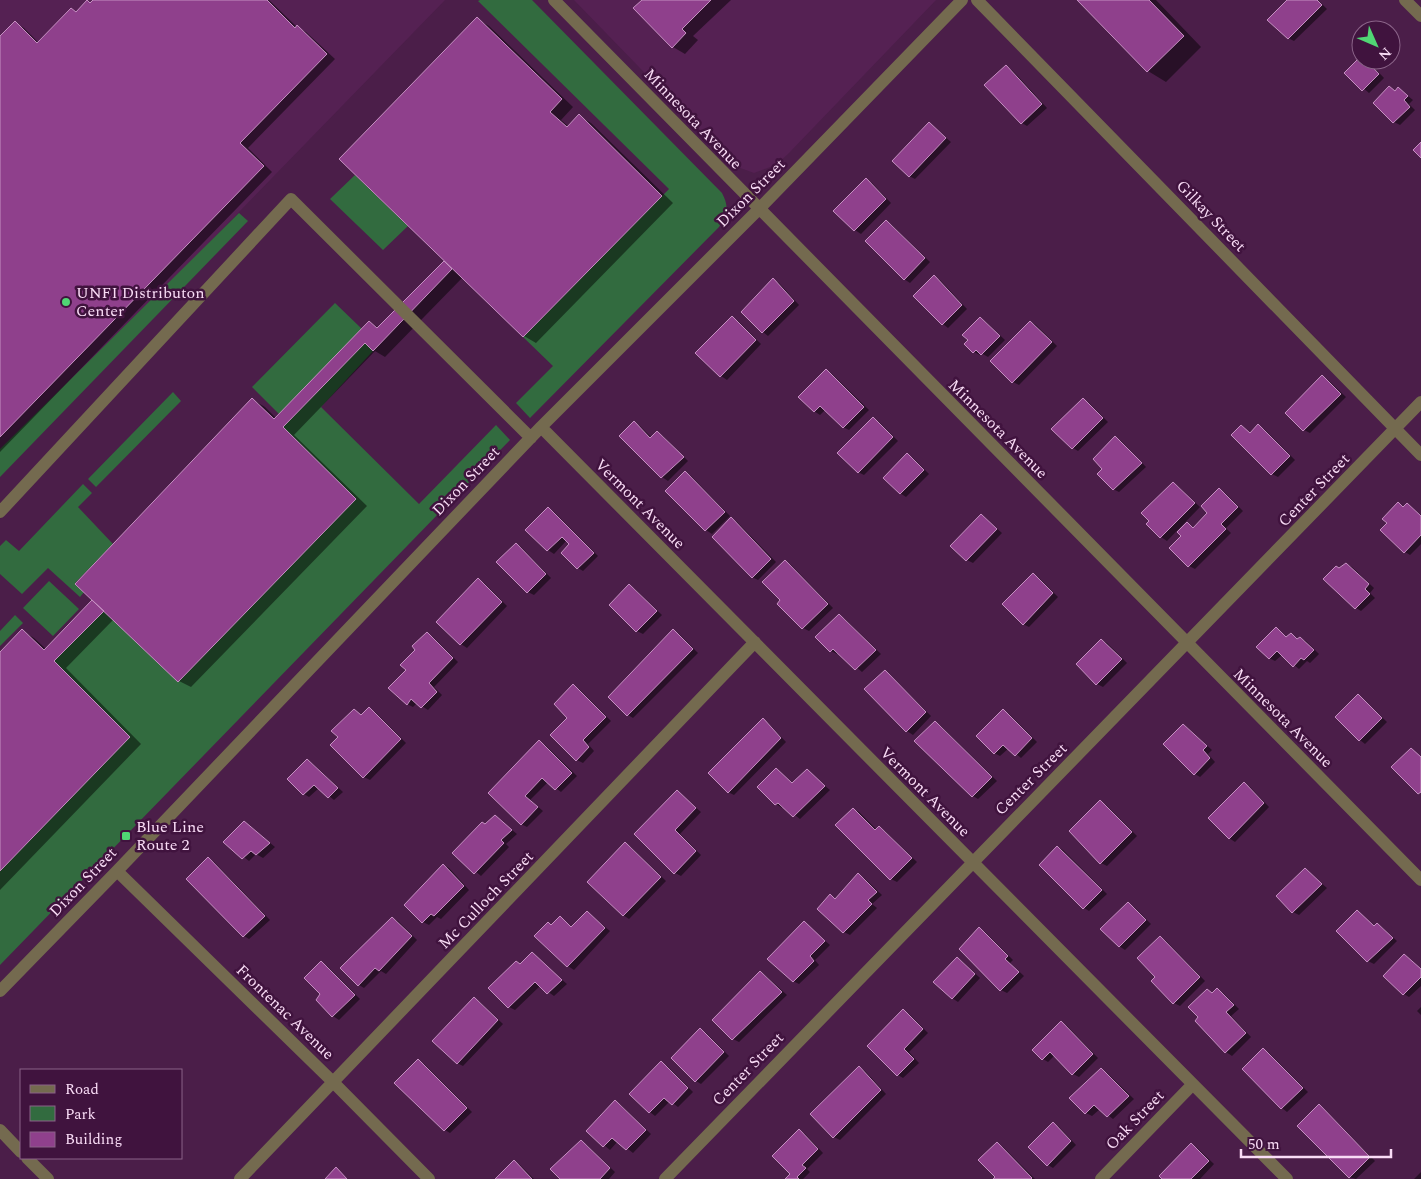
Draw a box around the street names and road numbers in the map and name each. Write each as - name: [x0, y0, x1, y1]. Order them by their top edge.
- street label: Minnesota Avenue: [638, 63, 748, 175]
- street label: Dixon Street: [711, 153, 791, 233]
- street label: Gilkay Street: [1170, 175, 1252, 258]
- street label: Minnesota Avenue: [943, 374, 1053, 484]
- street label: Dixon Street: [426, 440, 506, 521]
- street label: Center Street: [1273, 447, 1356, 532]
- street label: Vermont Avenue: [589, 453, 691, 555]
- street label: Minnesota Avenue: [1228, 663, 1338, 773]
- street label: Center Street: [989, 737, 1073, 821]
- street label: Vermont Avenue: [874, 741, 976, 843]
- street label: Dixon Street: [43, 841, 123, 922]
- street label: Mc Culloch Street: [433, 845, 540, 955]
- street label: Frontenac Avenue: [230, 959, 340, 1065]
- street label: Center Street: [707, 1026, 790, 1111]
- street label: Oak Street: [1100, 1084, 1170, 1156]

